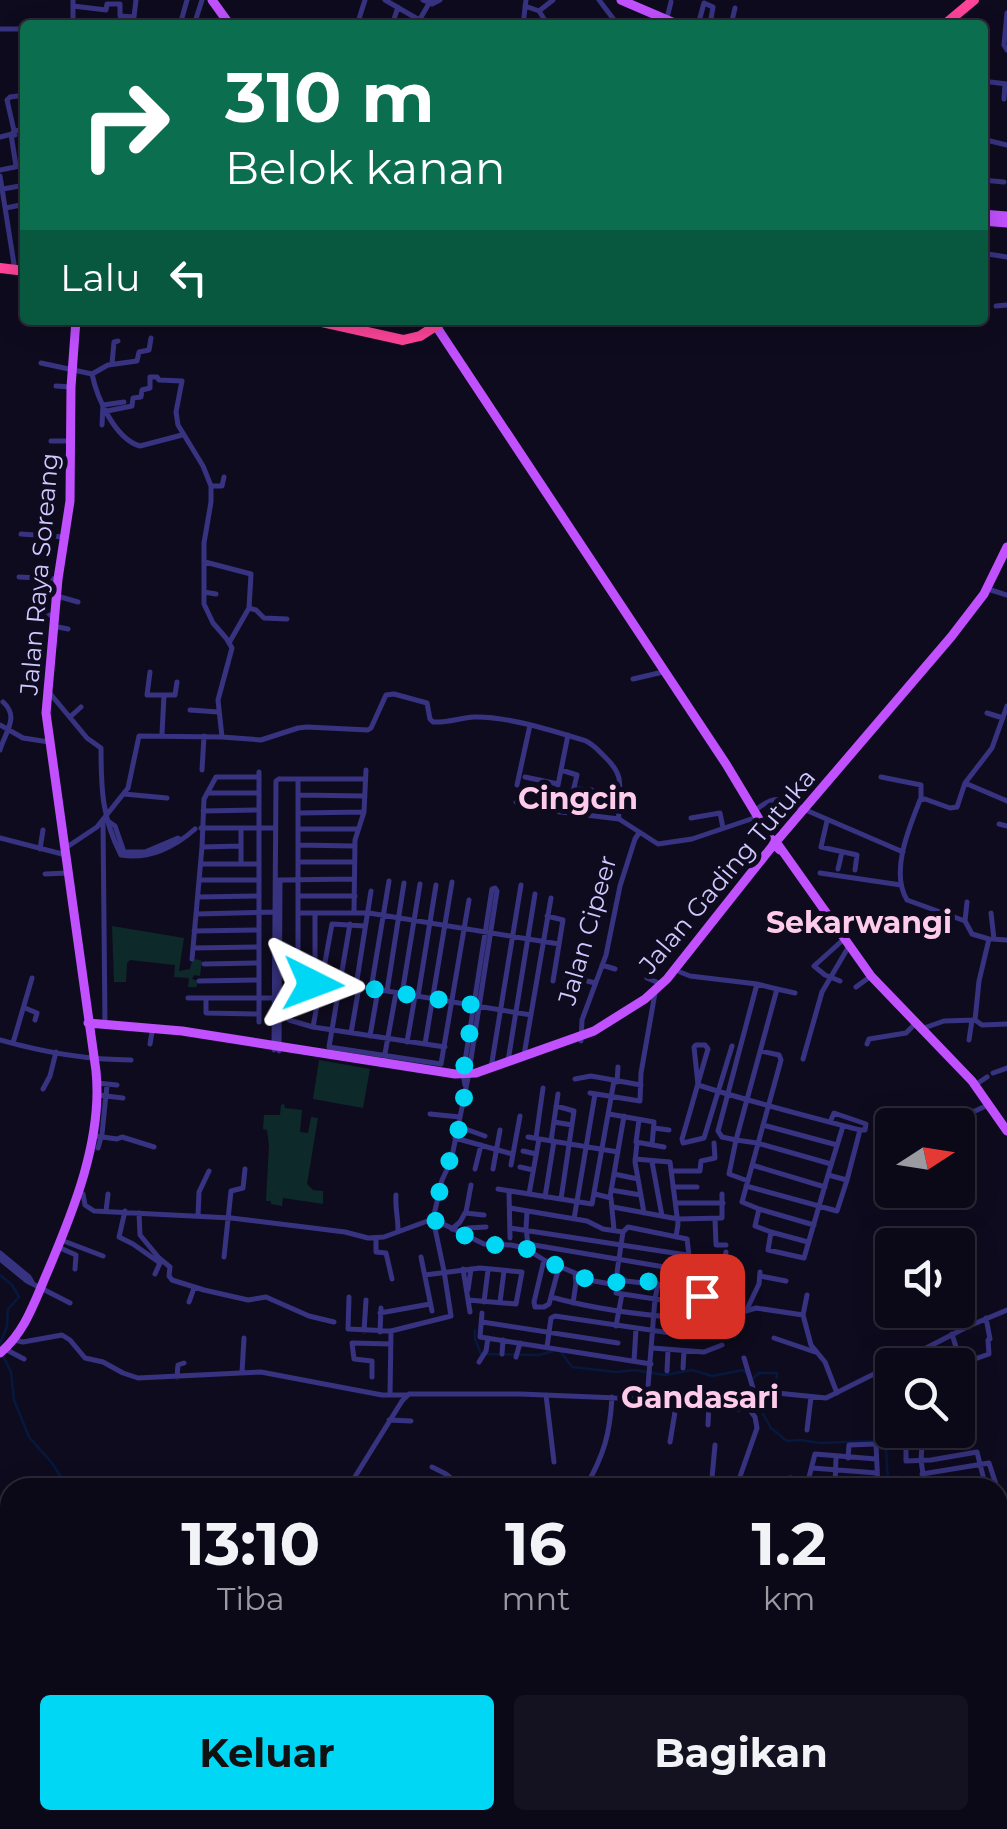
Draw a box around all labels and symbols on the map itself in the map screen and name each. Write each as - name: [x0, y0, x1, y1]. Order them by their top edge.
- street label: Jalan Raya Soreang: [13, 452, 65, 697]
- street label: Jalan Gading Tutuka: [632, 763, 821, 980]
- district label: Cingcin: [518, 780, 638, 817]
- street label: Jalan Cipeer: [551, 852, 623, 1009]
- district label: Sekarwangi: [766, 904, 952, 941]
- position arrow: [261, 932, 365, 1036]
- north arrow: [875, 1108, 975, 1208]
- pin: [660, 1254, 745, 1339]
- district label: Gandasari: [621, 1379, 779, 1416]

